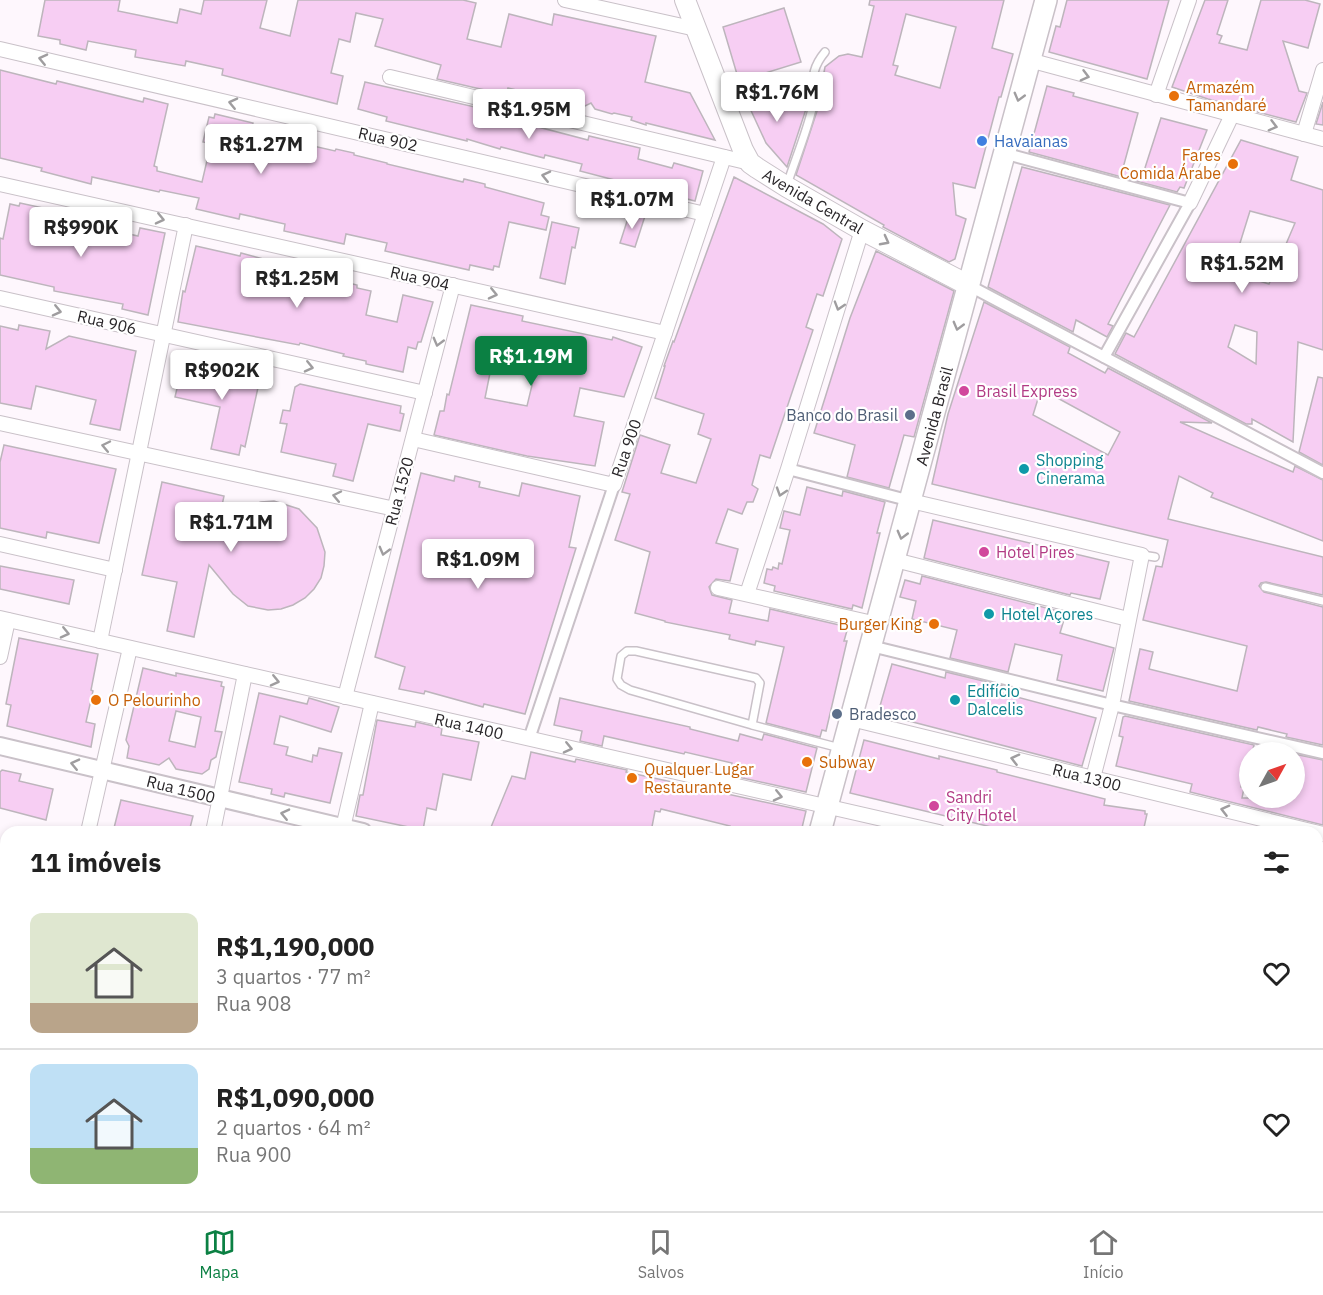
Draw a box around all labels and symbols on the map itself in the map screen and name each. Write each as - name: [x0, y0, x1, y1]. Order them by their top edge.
- one-way arrow: [38, 54, 48, 67]
- one-way arrow: [1080, 68, 1090, 81]
- pin: R$1.76M: [722, 72, 832, 123]
- place label: Armazém Tamandaré: [1186, 77, 1267, 115]
- pin: R$1.95M: [474, 89, 584, 140]
- marker: Armazém Tamandaré: [1167, 89, 1181, 103]
- one-way arrow: [1013, 92, 1026, 102]
- one-way arrow: [228, 97, 238, 110]
- one-way arrow: [1268, 119, 1278, 131]
- street label: Rua 902: [356, 122, 420, 156]
- pin: R$1.27M: [206, 124, 316, 175]
- place label: Havaianas: [994, 131, 1068, 151]
- marker: Havaianas: [975, 134, 989, 148]
- place label: Fares Comida Árabe: [1120, 145, 1221, 183]
- marker: Fares Comida Árabe: [1226, 157, 1240, 171]
- street label: Avenida Central: [759, 164, 867, 238]
- one-way arrow: [541, 170, 551, 183]
- pin: R$1.07M: [577, 179, 687, 230]
- pin: R$990K: [32, 207, 130, 258]
- one-way arrow: [154, 212, 164, 225]
- one-way arrow: [879, 234, 890, 246]
- pin: R$1.52M: [1187, 243, 1297, 294]
- pin: R$1.25M: [242, 258, 352, 309]
- street label: Rua 904: [388, 261, 452, 295]
- one-way arrow: [488, 287, 498, 300]
- one-way arrow: [834, 300, 846, 311]
- one-way arrow: [52, 304, 62, 317]
- street label: Rua 906: [75, 305, 139, 339]
- one-way arrow: [952, 321, 965, 331]
- pin: R$1.19M: [476, 336, 586, 387]
- one-way arrow: [433, 337, 446, 347]
- pin: R$902K: [173, 350, 271, 401]
- one-way arrow: [304, 359, 314, 372]
- street label: Avenida Brasil: [911, 364, 957, 468]
- place label: Brasil Express: [976, 381, 1078, 401]
- marker: Brasil Express: [957, 384, 971, 398]
- place label: Banco do Brasil: [786, 405, 898, 425]
- marker: Banco do Brasil: [903, 408, 917, 422]
- street label: Rua 900: [607, 416, 645, 480]
- one-way arrow: [101, 440, 111, 453]
- place label: Shopping Cinerama: [1036, 450, 1105, 488]
- street label: Rua 1520: [380, 455, 418, 527]
- marker: Shopping Cinerama: [1017, 462, 1031, 476]
- one-way arrow: [775, 486, 788, 497]
- one-way arrow: [333, 490, 343, 503]
- pin: R$1.71M: [176, 502, 286, 553]
- one-way arrow: [897, 529, 909, 539]
- pin: R$1.09M: [423, 539, 533, 590]
- place label: Hotel Pires: [996, 542, 1075, 562]
- marker: Hotel Pires: [977, 545, 991, 559]
- one-way arrow: [378, 546, 391, 556]
- place label: Hotel Açores: [1001, 604, 1093, 624]
- marker: Hotel Açores: [982, 607, 996, 621]
- place label: Burger King: [838, 614, 923, 634]
- marker: Burger King: [927, 617, 941, 631]
- one-way arrow: [59, 626, 69, 639]
- one-way arrow: [270, 674, 280, 687]
- place label: Edifício Dalcelis: [967, 681, 1024, 719]
- place label: O Pelourinho: [108, 690, 201, 710]
- marker: O Pelourinho: [89, 693, 103, 707]
- marker: Edifício Dalcelis: [948, 693, 962, 707]
- place label: Bradesco: [849, 704, 917, 724]
- marker: Bradesco: [830, 707, 844, 721]
- street label: Rua 1400: [433, 708, 505, 744]
- one-way arrow: [562, 741, 572, 754]
- north arrow: [1239, 742, 1305, 808]
- place label: Subway: [819, 752, 875, 772]
- one-way arrow: [1011, 754, 1021, 767]
- marker: Subway: [800, 755, 814, 769]
- one-way arrow: [71, 758, 81, 771]
- place label: Qualquer Lugar Restaurante: [644, 759, 754, 797]
- street label: Rua 1300: [1051, 759, 1123, 795]
- street label: Rua 1500: [145, 771, 217, 807]
- marker: Qualquer Lugar Restaurante: [625, 771, 639, 785]
- place label: Sandri City Hotel: [946, 787, 1016, 825]
- one-way arrow: [773, 788, 783, 801]
- marker: Sandri City Hotel: [927, 799, 941, 813]
- one-way arrow: [1221, 805, 1231, 818]
- one-way arrow: [281, 808, 291, 821]

